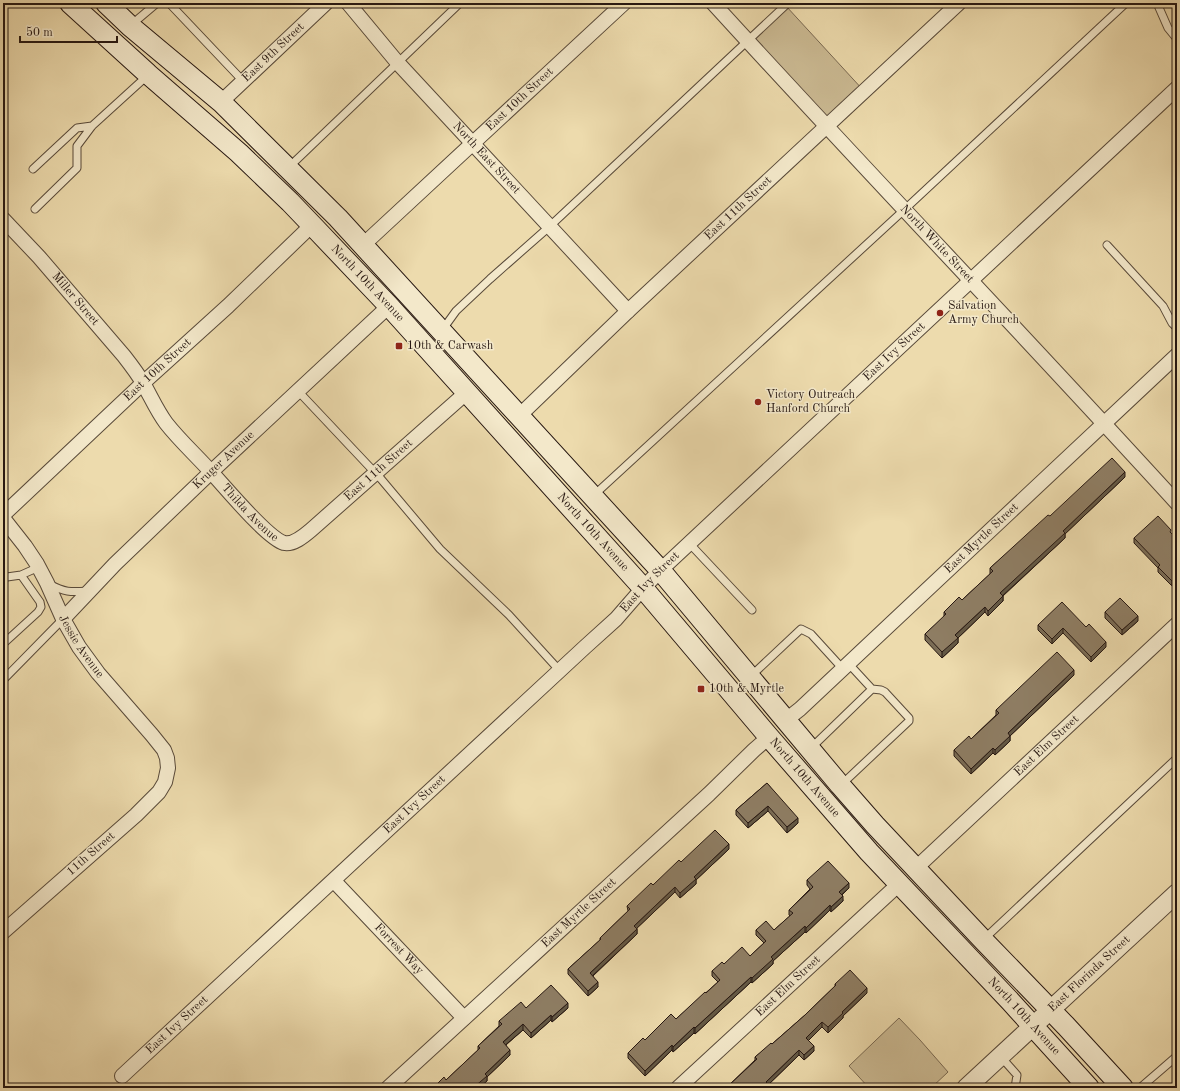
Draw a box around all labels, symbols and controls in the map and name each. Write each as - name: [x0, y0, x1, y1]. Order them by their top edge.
- scale bar: [20, 18, 117, 44]
- street label: East 9th Street: [240, 21, 307, 84]
- text: 50 m: [26, 26, 53, 39]
- street label: East 10th Street: [484, 66, 556, 133]
- street label: North East Street: [450, 120, 522, 196]
- street label: East 11th Street: [702, 174, 774, 242]
- street label: North White Street: [898, 203, 976, 285]
- street label: North 10th Avenue: [328, 243, 406, 324]
- street label: Miller Street: [49, 270, 101, 328]
- place label: Salvation Army Church: [948, 300, 1019, 326]
- marker: Salvation Army Church: [935, 308, 945, 318]
- street label: East Ivy Street: [861, 320, 928, 383]
- street label: East 10th Street: [122, 336, 194, 404]
- place label: 10th & Carwash: [407, 340, 494, 352]
- marker: 10th & Carwash: [394, 341, 404, 351]
- place label: Victory Outreach Hanford Church: [766, 389, 856, 415]
- marker: Victory Outreach Hanford Church: [753, 397, 763, 407]
- street label: Kruger Avenue: [191, 429, 257, 492]
- street label: East 11th Street: [342, 437, 415, 504]
- street label: Thilda Avenue: [219, 482, 281, 545]
- street label: North 10th Avenue: [555, 491, 631, 574]
- street label: East Myrtle Street: [942, 501, 1021, 576]
- street label: East Ivy Street: [618, 550, 682, 615]
- street label: Jessie Avenue: [56, 613, 106, 681]
- place label: 10th & Myrtle: [709, 683, 785, 695]
- marker: 10th & Myrtle: [696, 684, 706, 694]
- street label: East Elm Street: [1012, 713, 1081, 779]
- street label: North 10th Avenue: [767, 736, 842, 820]
- street label: East Ivy Street: [381, 773, 448, 836]
- street label: 11th Street: [64, 830, 118, 878]
- street label: East Myrtle Street: [539, 876, 619, 950]
- street label: Forrest Way: [372, 921, 426, 977]
- street label: East Florinda Street: [1046, 933, 1133, 1014]
- street label: East Elm Street: [754, 954, 823, 1019]
- street label: North 10th Avenue: [985, 975, 1062, 1058]
- street label: East Ivy Street: [144, 994, 210, 1057]

